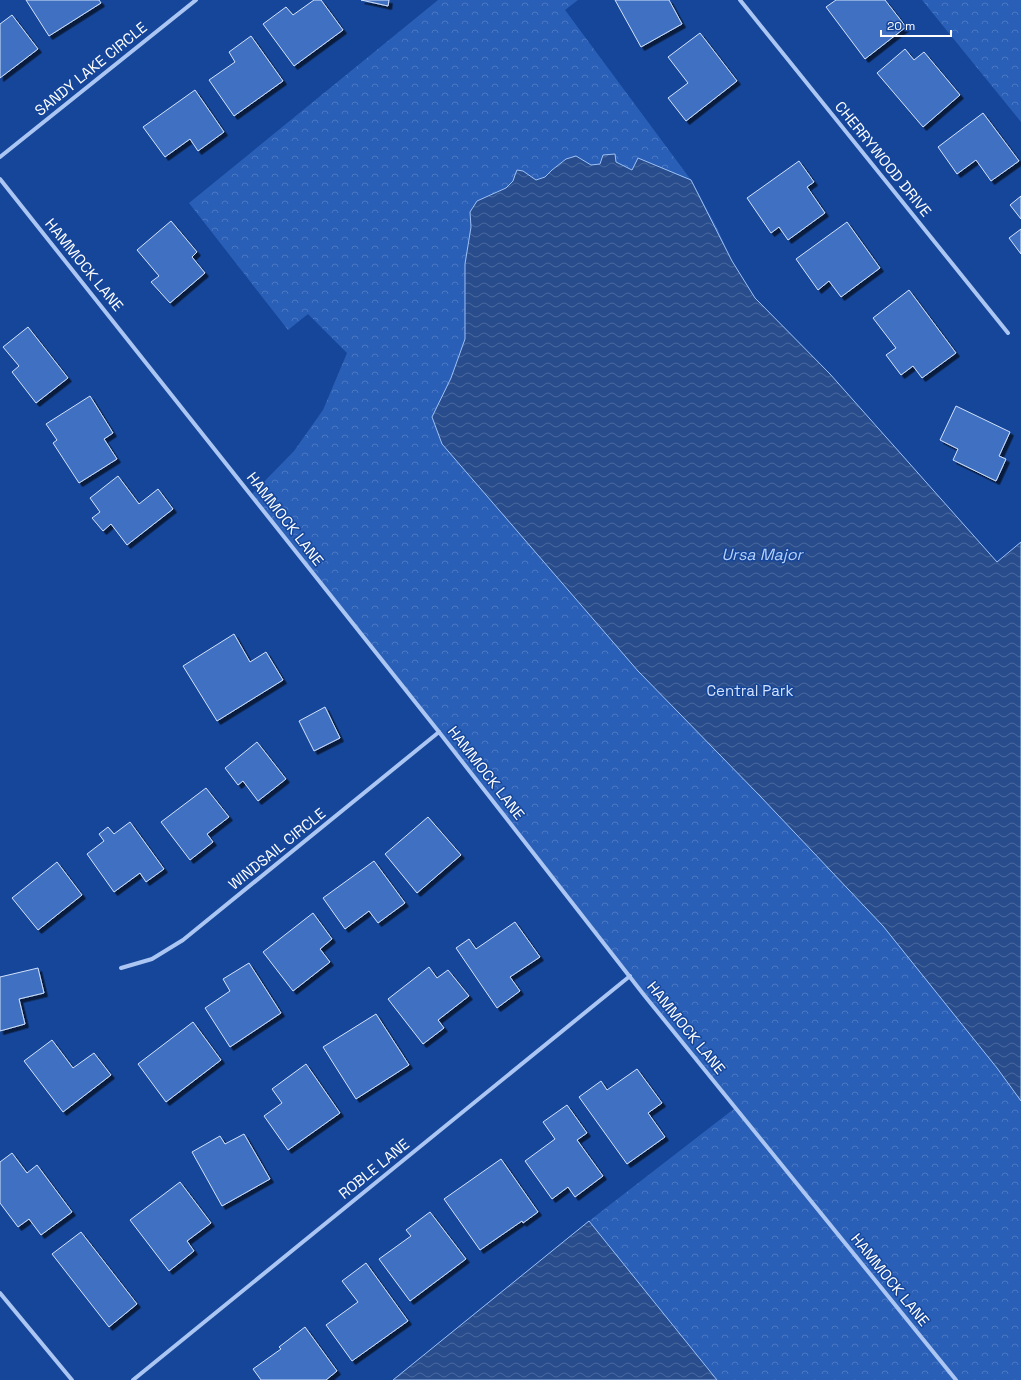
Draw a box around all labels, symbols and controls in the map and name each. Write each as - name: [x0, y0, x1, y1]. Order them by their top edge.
- scale bar: [881, 12, 951, 38]
- street label: SANDY LAKE CIRCLE: [31, 17, 151, 120]
- text: 20 m: [887, 18, 915, 34]
- street label: CHERRYWOOD DRIVE: [831, 97, 936, 220]
- street label: HAMMOCK LANE: [41, 214, 128, 315]
- street label: HAMMOCK LANE: [243, 468, 328, 569]
- water label: Ursa Major: [721, 544, 805, 565]
- park label: Central Park: [706, 681, 794, 700]
- street label: HAMMOCK LANE: [444, 722, 529, 823]
- street label: WINDSAIL CIRCLE: [224, 804, 329, 894]
- street label: HAMMOCK LANE: [643, 977, 730, 1078]
- street label: ROBLE LANE: [334, 1134, 413, 1203]
- street label: HAMMOCK LANE: [847, 1229, 934, 1330]

